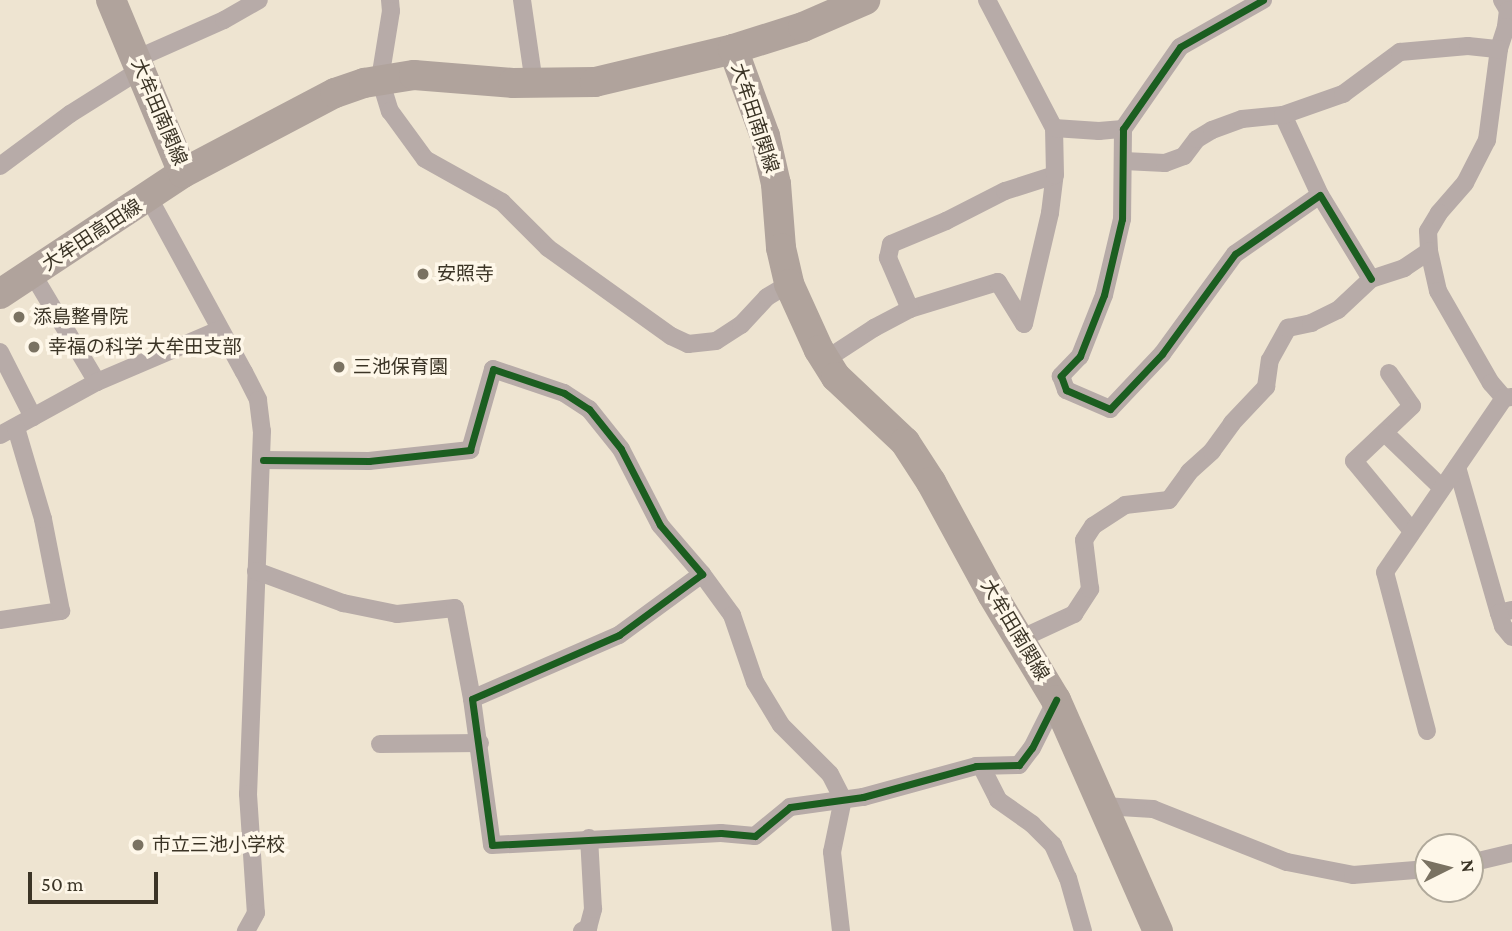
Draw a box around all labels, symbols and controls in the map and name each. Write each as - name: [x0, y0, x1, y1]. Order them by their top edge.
- street label: 大牟田南関線: [126, 55, 192, 169]
- street label: 大牟田南関線: [727, 60, 783, 176]
- street label: 大牟田高田線: [38, 194, 146, 276]
- place label: 安照寺: [437, 263, 494, 285]
- marker: 安照寺: [415, 266, 431, 282]
- place label: 添島整骨院: [33, 306, 128, 328]
- marker: 添島整骨院: [11, 309, 27, 325]
- place label: 幸福の科学 大牟田支部: [48, 336, 242, 358]
- marker: 幸福の科学 大牟田支部: [26, 339, 42, 355]
- place label: 三池保育園: [353, 356, 448, 378]
- marker: 三池保育園: [331, 359, 347, 375]
- street label: 大牟田南関線: [976, 575, 1054, 685]
- north arrow: [1414, 833, 1484, 903]
- place label: 市立三池小学校: [152, 834, 285, 856]
- marker: 市立三池小学校: [130, 837, 146, 853]
- scale bar: [32, 858, 161, 902]
- text: N: [1457, 858, 1480, 873]
- text: 50 m: [41, 872, 84, 896]

